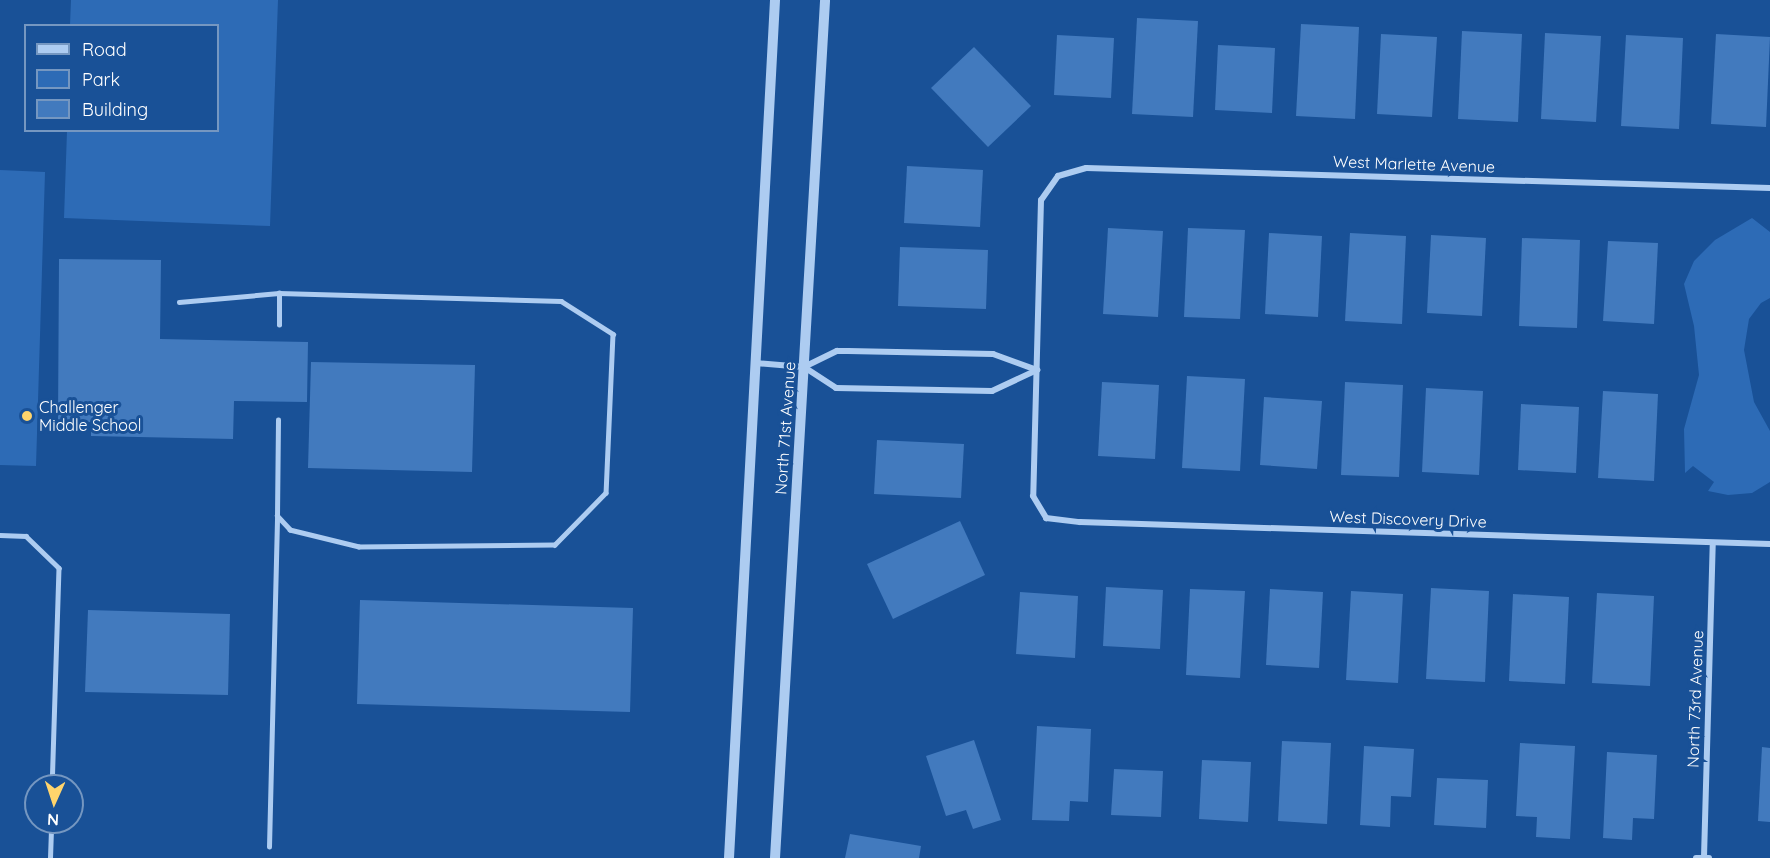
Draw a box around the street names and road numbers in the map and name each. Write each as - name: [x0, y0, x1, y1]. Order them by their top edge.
- street label: West Marlette Avenue: [1333, 152, 1495, 176]
- street label: North 71st Avenue: [771, 361, 799, 495]
- street label: West Discovery Drive: [1329, 507, 1487, 531]
- street label: North 73rd Avenue: [1683, 630, 1707, 768]

